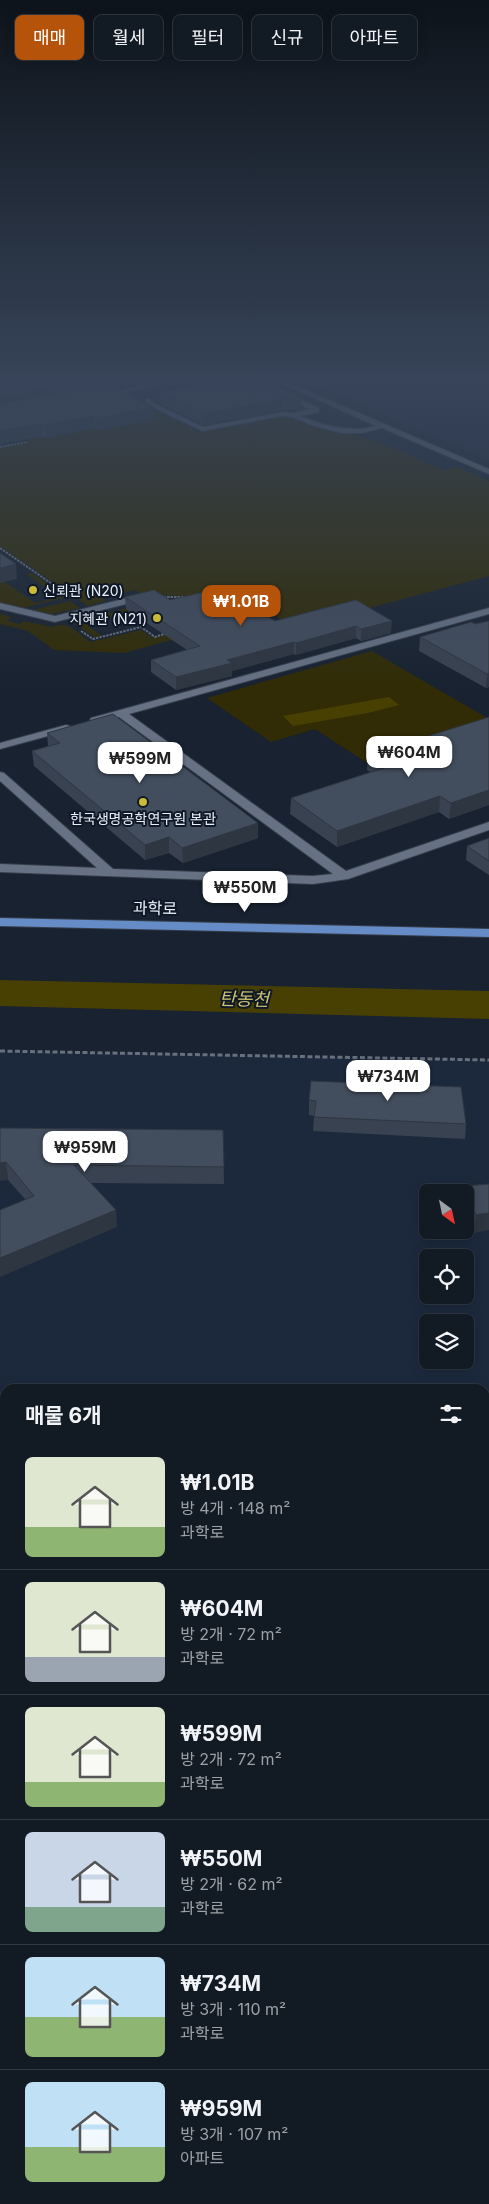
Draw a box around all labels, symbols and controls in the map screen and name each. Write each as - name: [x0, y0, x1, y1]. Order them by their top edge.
- chip: 매매: [15, 15, 84, 60]
- chip: 월세: [94, 15, 163, 60]
- chip: 필터: [173, 15, 242, 60]
- chip: 신규: [252, 15, 322, 60]
- chip: 아파트: [332, 15, 417, 60]
- place label: 신뢰관 (N20): [43, 582, 124, 599]
- marker: 신뢰관 (N20): [27, 584, 39, 596]
- pin: ₩1.01B: [200, 584, 282, 627]
- text: ₩1.01B: [213, 591, 269, 611]
- place label: 지혜관 (N21): [69, 610, 147, 627]
- marker: 지혜관 (N21): [151, 612, 163, 624]
- pin: ₩604M: [374, 736, 444, 778]
- pin: ₩599M: [105, 742, 175, 784]
- text: ₩604M: [377, 742, 441, 762]
- text: ₩599M: [109, 748, 171, 768]
- marker: 한국생명공학연구원 본관: [137, 796, 149, 808]
- place label: 한국생명공학연구원 본관: [70, 810, 216, 827]
- pin: ₩550M: [210, 870, 280, 913]
- text: ₩550M: [214, 877, 276, 897]
- street label: 과학로: [133, 898, 178, 918]
- water label: 탄동천: [219, 988, 271, 1010]
- pin: ₩734M: [353, 1060, 423, 1102]
- text: ₩734M: [357, 1066, 419, 1086]
- pin: ₩959M: [50, 1130, 120, 1173]
- text: ₩959M: [54, 1137, 116, 1157]
- north arrow: [419, 1184, 474, 1239]
- map controls: [419, 1184, 474, 1369]
- button: locate: [419, 1249, 474, 1304]
- button: layers: [419, 1314, 474, 1369]
- icon: filters: [437, 1400, 465, 1428]
- text: 매물 6개: [25, 1403, 102, 1428]
- text: ₩1.01B: [180, 1470, 254, 1495]
- icon: home: [65, 1477, 125, 1537]
- text: 방 4개 · 148 m²: [180, 1498, 290, 1518]
- text: 과학로: [180, 1522, 224, 1542]
- text: ₩604M: [180, 1596, 263, 1621]
- icon: home: [65, 1602, 125, 1662]
- text: 방 2개 · 72 m²: [180, 1624, 282, 1644]
- text: 과학로: [180, 1648, 224, 1668]
- text: ₩599M: [180, 1721, 262, 1746]
- icon: home: [65, 1727, 125, 1787]
- text: 방 2개 · 72 m²: [180, 1749, 282, 1769]
- text: 과학로: [180, 1773, 224, 1793]
- text: ₩550M: [180, 1846, 262, 1871]
- icon: home: [65, 1852, 125, 1912]
- text: 방 2개 · 62 m²: [180, 1874, 283, 1894]
- text: 과학로: [180, 1898, 224, 1918]
- text: ₩734M: [180, 1971, 261, 1996]
- icon: home: [65, 1977, 125, 2037]
- text: 방 3개 · 110 m²: [180, 1999, 286, 2019]
- text: 과학로: [180, 2023, 224, 2043]
- text: ₩959M: [180, 2096, 262, 2121]
- icon: home: [65, 2102, 125, 2162]
- text: 방 3개 · 107 m²: [180, 2124, 288, 2144]
- text: 아파트: [180, 2148, 224, 2168]

